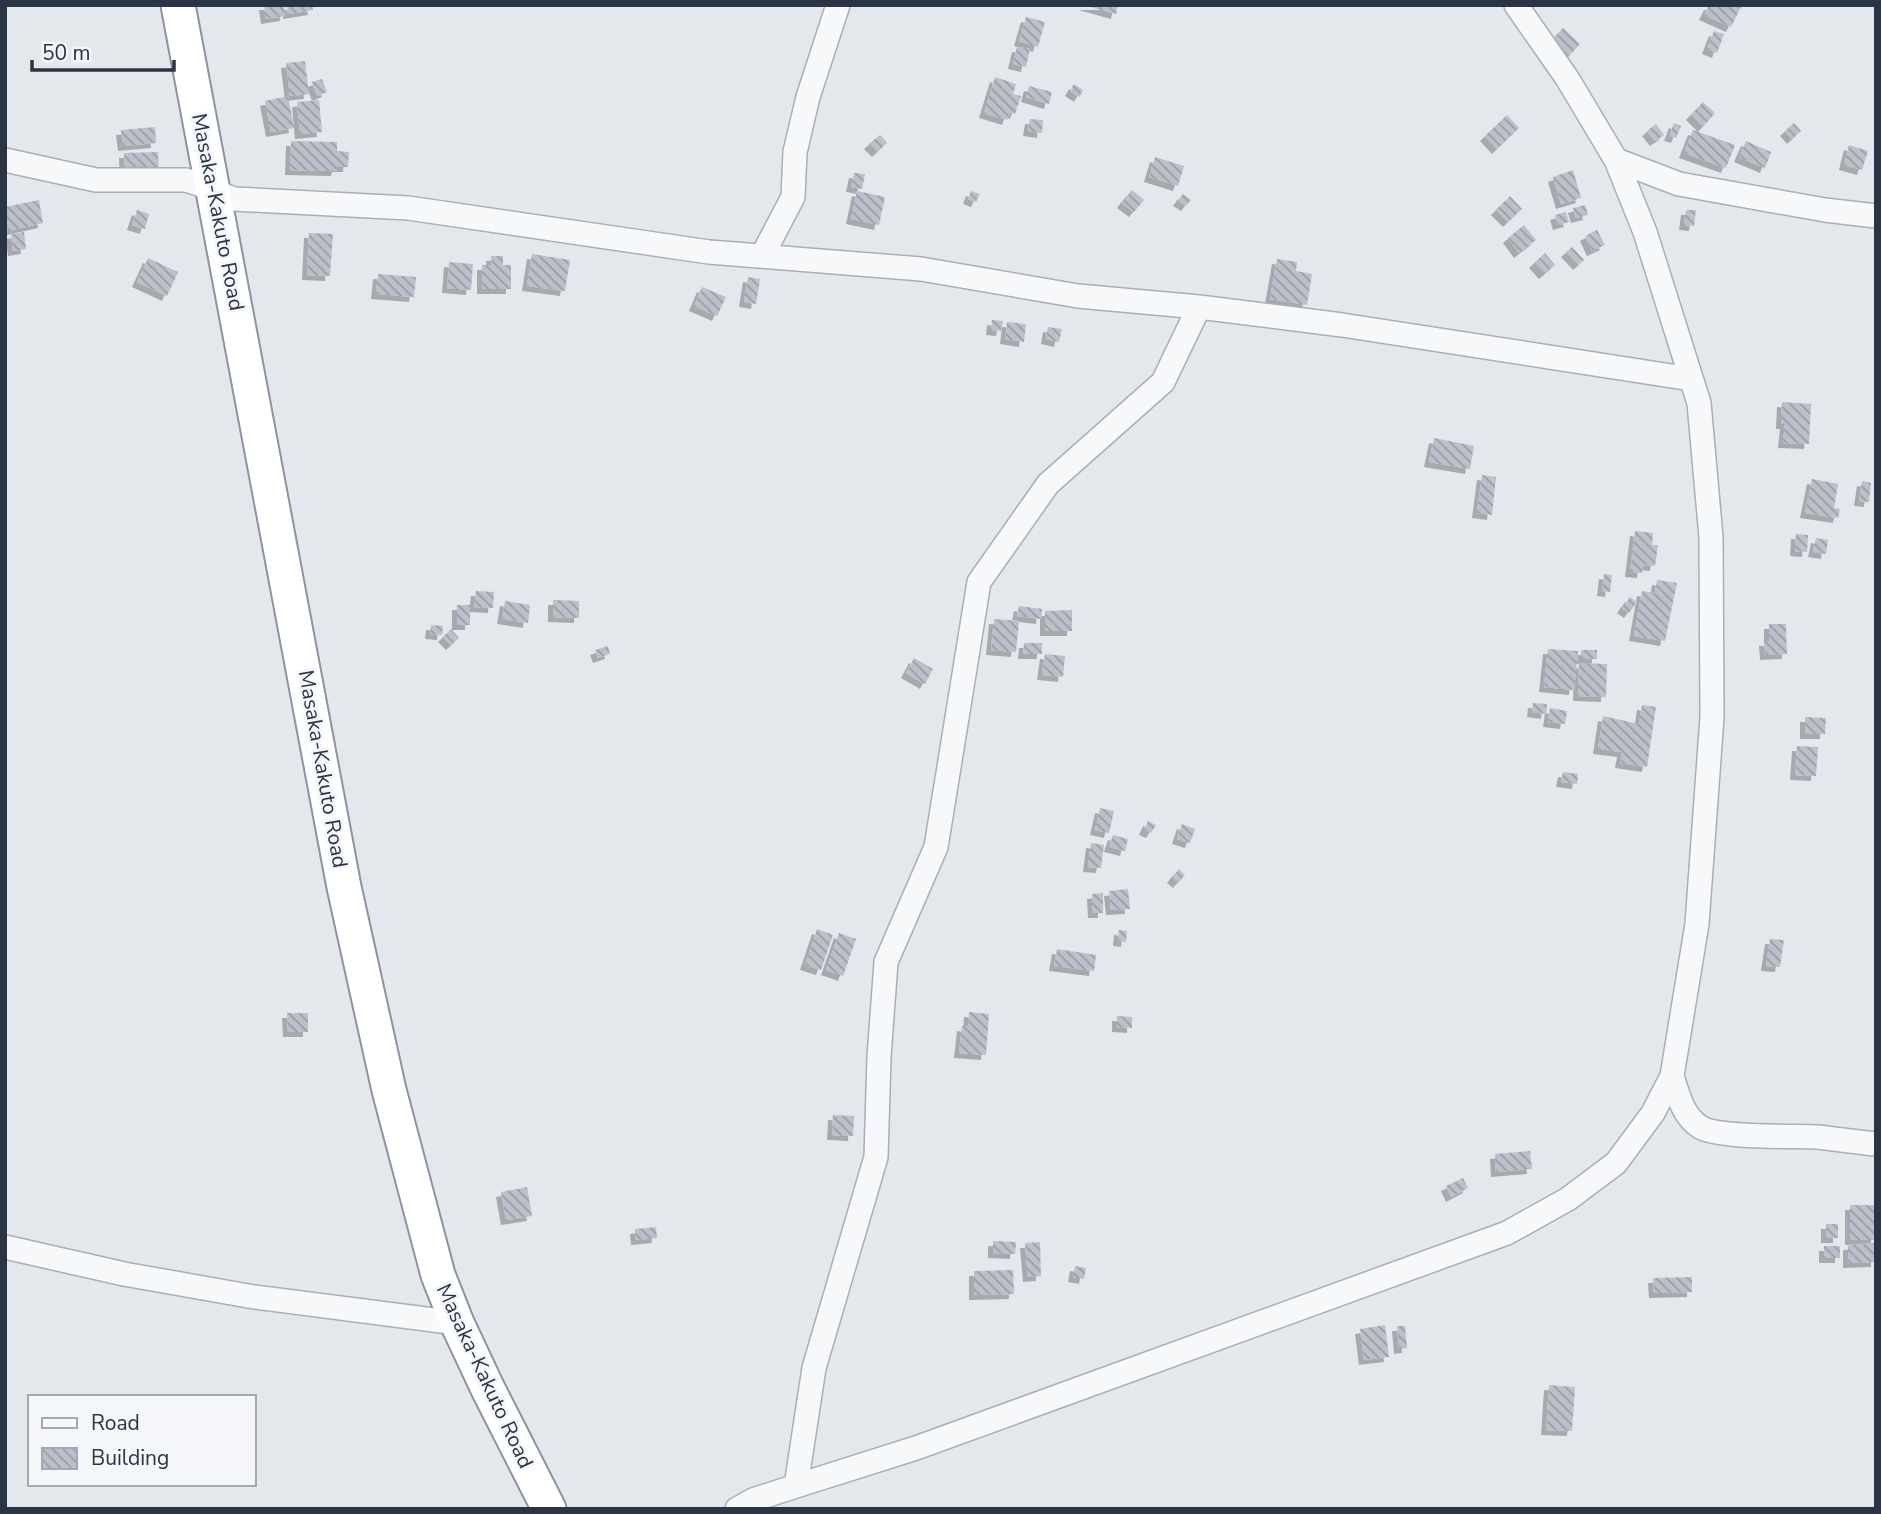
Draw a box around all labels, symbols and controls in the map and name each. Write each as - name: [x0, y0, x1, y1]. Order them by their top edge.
- scale bar: [32, 28, 173, 72]
- text: 50 m: [42, 39, 91, 67]
- street label: Masaka-Kakuto Road: [185, 111, 251, 313]
- street label: Masaka-Kakuto Road: [292, 668, 354, 870]
- street label: Masaka-Kakuto Road: [430, 1279, 540, 1473]
- legend: [28, 1395, 256, 1486]
- text: Road: [91, 1409, 140, 1437]
- text: Building: [91, 1444, 169, 1472]

